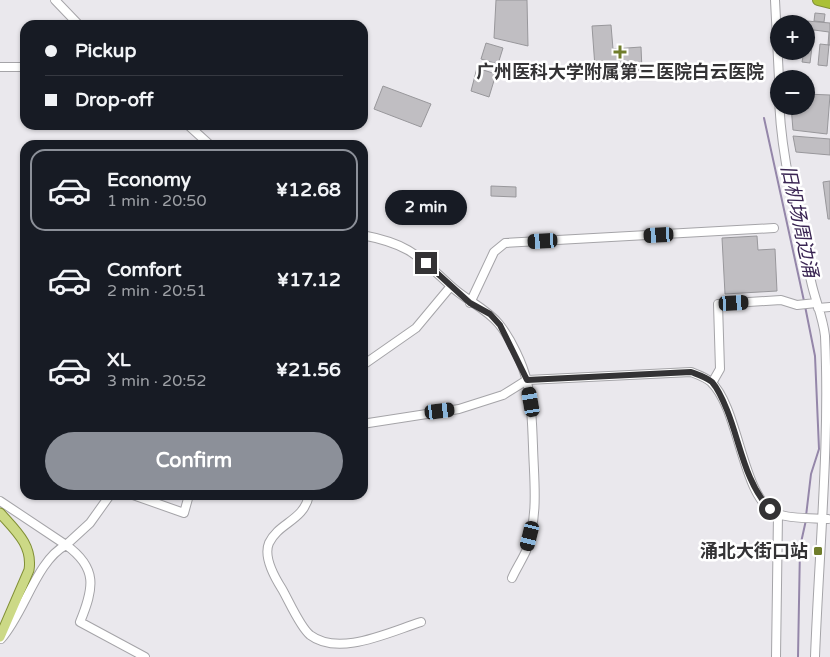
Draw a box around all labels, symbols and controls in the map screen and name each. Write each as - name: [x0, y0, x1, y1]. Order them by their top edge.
- map controls: [770, 15, 815, 115]
- button: +: [770, 15, 815, 60]
- text: Pickup: [75, 40, 136, 62]
- marker: 广州医科大学附属第三医院白云医院: [613, 45, 627, 59]
- place label: 广州医科大学附属第三医院白云医院: [476, 61, 764, 83]
- button: −: [770, 70, 815, 115]
- text: Drop-off: [75, 89, 154, 111]
- water label: 旧机场周边涌: [776, 163, 822, 281]
- icon: car: [47, 168, 92, 213]
- text: Economy: [107, 169, 191, 191]
- text: ¥12.68: [276, 179, 341, 201]
- callout: 2 min: [385, 190, 467, 226]
- text: 1 min · 20:50: [107, 191, 206, 211]
- text: 2 min: [405, 197, 447, 217]
- car: [643, 227, 674, 243]
- car: [527, 233, 558, 249]
- route end: [415, 252, 437, 274]
- icon: car: [47, 258, 92, 303]
- text: Comfort: [107, 259, 181, 281]
- text: ¥17.12: [277, 269, 341, 291]
- text: 2 min · 20:51: [107, 281, 206, 301]
- car: [718, 295, 749, 311]
- icon: car: [47, 348, 92, 393]
- text: XL: [107, 349, 131, 371]
- text: ¥21.56: [276, 359, 341, 381]
- text: 3 min · 20:52: [107, 371, 206, 391]
- car: [521, 386, 540, 418]
- car: [424, 402, 455, 420]
- button: Confirm: [45, 432, 343, 490]
- route start: [759, 498, 781, 520]
- car: [519, 520, 540, 552]
- place label: 涌北大街口站: [700, 540, 808, 562]
- marker: 涌北大街口站: [812, 545, 824, 557]

